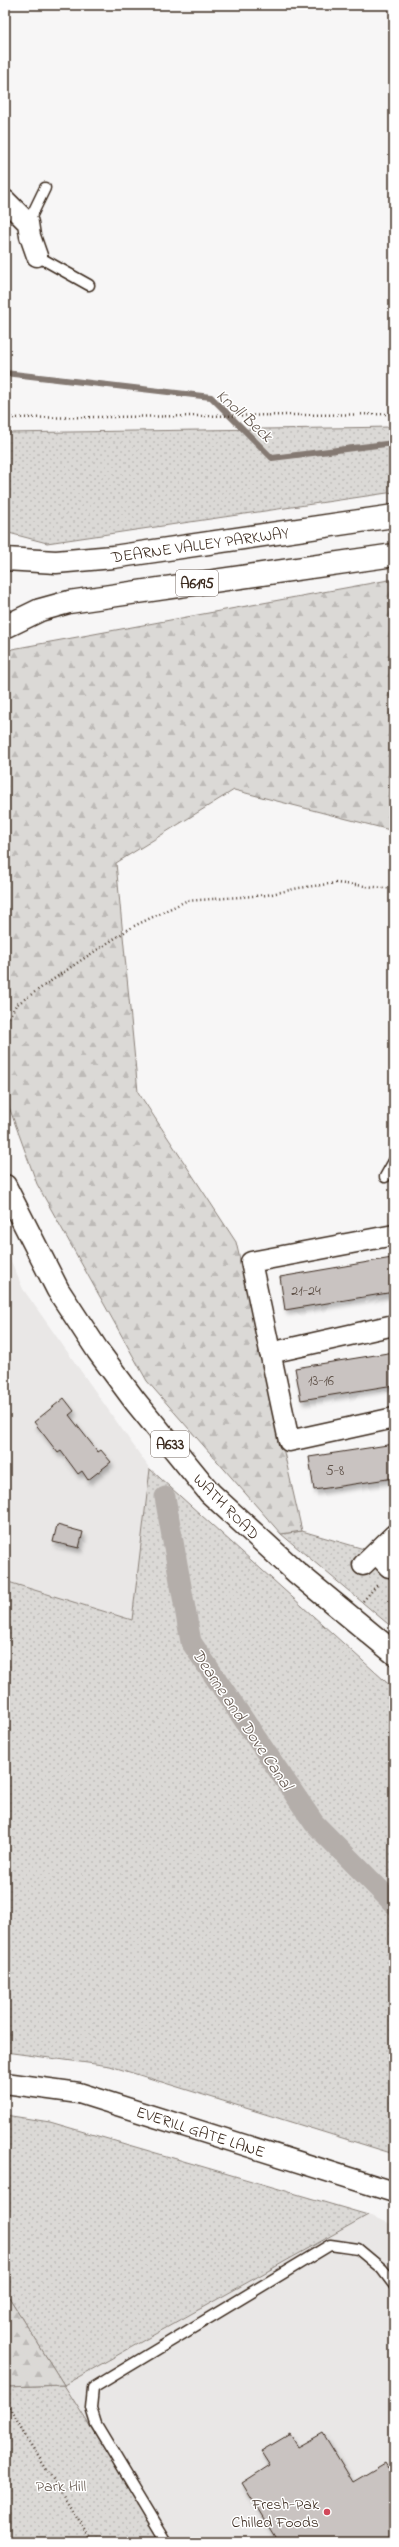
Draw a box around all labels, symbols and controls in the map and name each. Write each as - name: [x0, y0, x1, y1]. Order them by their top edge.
- water label: Knoll Beck: [210, 384, 279, 450]
- street label: DEARNE VALLEY PARKWAY: [109, 522, 291, 570]
- road number: A6195: [176, 570, 218, 596]
- house number: 21-24: [291, 1281, 321, 1302]
- house number: 13-16: [308, 1371, 334, 1392]
- road number: A633: [151, 1431, 189, 1457]
- house number: 5-8: [326, 1461, 344, 1482]
- street label: WATH ROAD: [187, 1469, 264, 1546]
- water label: Dearne and Dove Canal: [185, 1644, 300, 1797]
- street label: EVERILL GATE LANE: [133, 2101, 268, 2165]
- park label: Park Hill: [36, 2475, 87, 2499]
- place label: Fresh-Pak Chilled Foods: [231, 2493, 320, 2535]
- marker: Fresh-Pak Chilled Foods: [322, 2507, 332, 2517]

